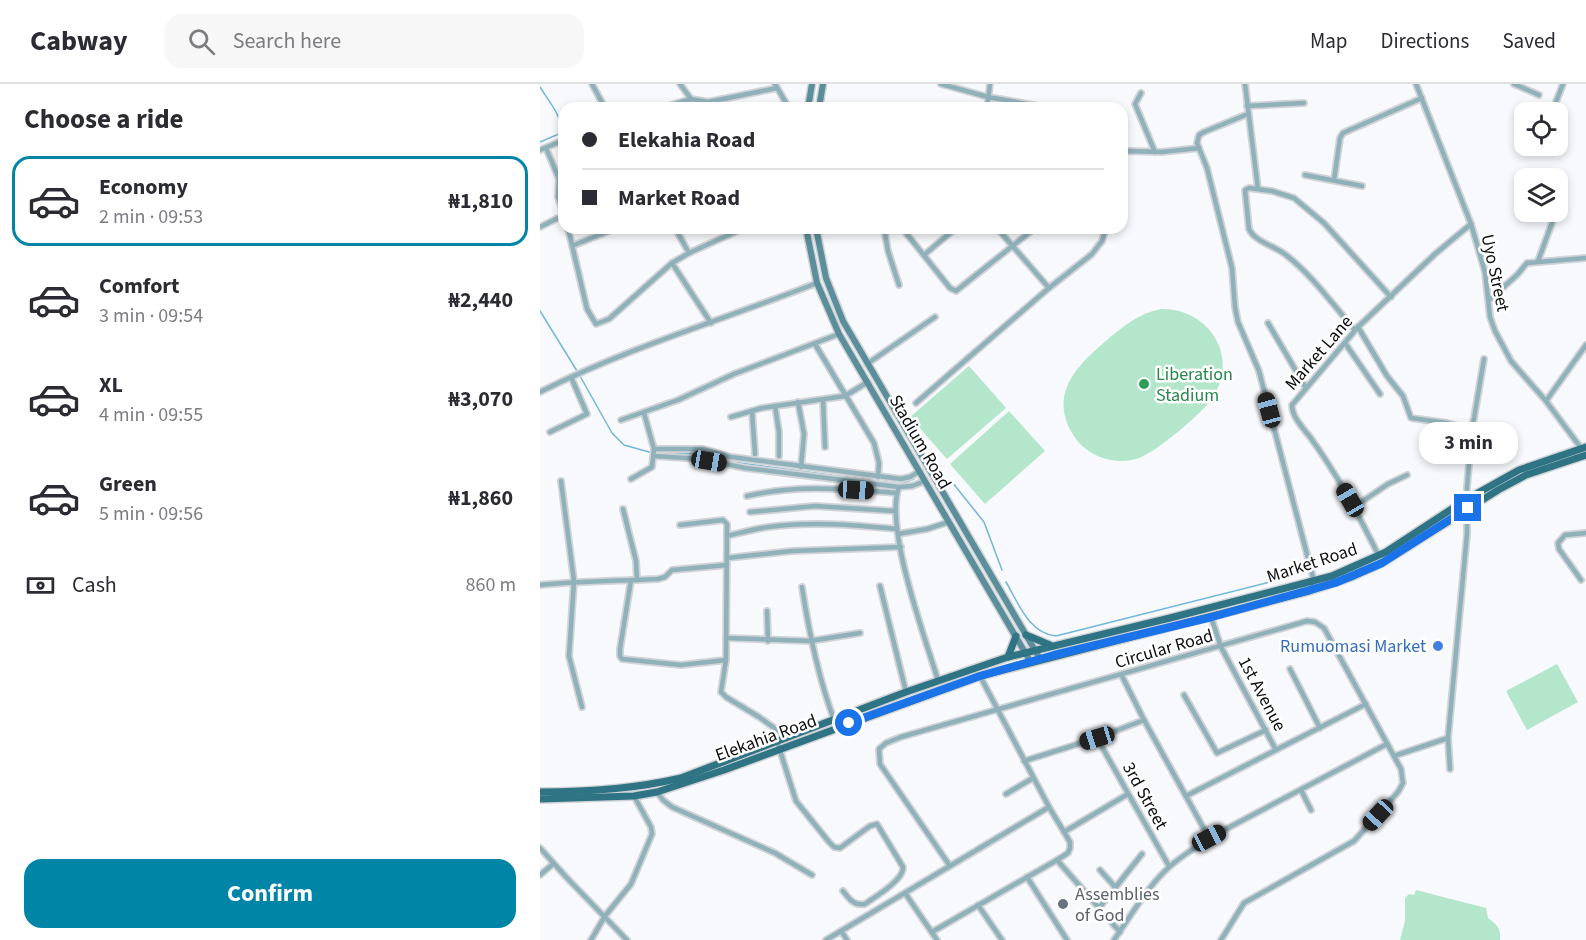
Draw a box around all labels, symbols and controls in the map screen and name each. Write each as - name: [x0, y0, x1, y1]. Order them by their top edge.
- search box: [164, 14, 584, 68]
- text: Cabway: [30, 21, 128, 61]
- icon: search: [185, 25, 218, 58]
- text: Search here: [233, 25, 341, 57]
- text: Map: [1310, 26, 1348, 56]
- text: Directions: [1381, 26, 1469, 56]
- text: Saved: [1502, 26, 1556, 56]
- text: Choose a ride: [24, 100, 184, 139]
- map controls: [1514, 102, 1568, 222]
- button: locate: [1514, 102, 1568, 156]
- text: Elekahia Road: [618, 124, 755, 156]
- button: layers: [1514, 168, 1568, 222]
- text: Economy: [99, 171, 188, 203]
- icon: car: [27, 174, 81, 228]
- text: Market Road: [618, 182, 740, 214]
- text: ₦1,810: [448, 185, 513, 217]
- text: 2 min · 09:53: [99, 203, 203, 231]
- street label: Uyo Street: [1475, 232, 1515, 314]
- text: Comfort: [99, 270, 180, 302]
- icon: car: [27, 273, 81, 327]
- text: ₦2,440: [448, 284, 513, 316]
- text: 3 min · 09:54: [99, 302, 203, 330]
- street label: Market Lane: [1279, 310, 1359, 396]
- place label: Liberation Stadium: [1156, 362, 1233, 408]
- text: XL: [99, 369, 123, 401]
- icon: car: [27, 372, 81, 426]
- marker: Liberation Stadium: [1137, 377, 1151, 391]
- text: ₦3,070: [448, 383, 513, 415]
- street label: Stadium Road: [883, 390, 957, 494]
- car: [1256, 390, 1282, 430]
- text: 4 min · 09:55: [99, 401, 203, 429]
- callout: 3 min: [1418, 421, 1518, 463]
- text: 3 min: [1444, 429, 1493, 457]
- car: [690, 449, 728, 473]
- text: Green: [99, 468, 157, 500]
- icon: car: [27, 471, 81, 525]
- car: [838, 480, 874, 500]
- car: [1333, 480, 1367, 520]
- text: ₦1,860: [448, 482, 513, 514]
- route end: [1454, 494, 1481, 521]
- text: 5 min · 09:56: [99, 500, 203, 528]
- street label: Market Road: [1263, 537, 1361, 589]
- icon: cash: [24, 569, 57, 602]
- text: Cash: [72, 569, 117, 601]
- text: 860 m: [466, 571, 516, 599]
- street label: Circular Road: [1112, 623, 1216, 675]
- place label: Rumuomasi Market: [1280, 634, 1426, 659]
- marker: Rumuomasi Market: [1431, 639, 1445, 653]
- street label: 1st Avenue: [1232, 652, 1292, 736]
- street label: Elekahia Road: [712, 708, 820, 768]
- route start: [835, 709, 862, 736]
- car: [1077, 724, 1117, 752]
- street label: 3rd Street: [1116, 758, 1174, 834]
- car: [1359, 796, 1397, 834]
- car: [1189, 822, 1229, 854]
- button: Confirm: [24, 859, 516, 928]
- place label: Assemblies of God: [1075, 882, 1160, 928]
- marker: Assemblies of God: [1056, 897, 1070, 911]

